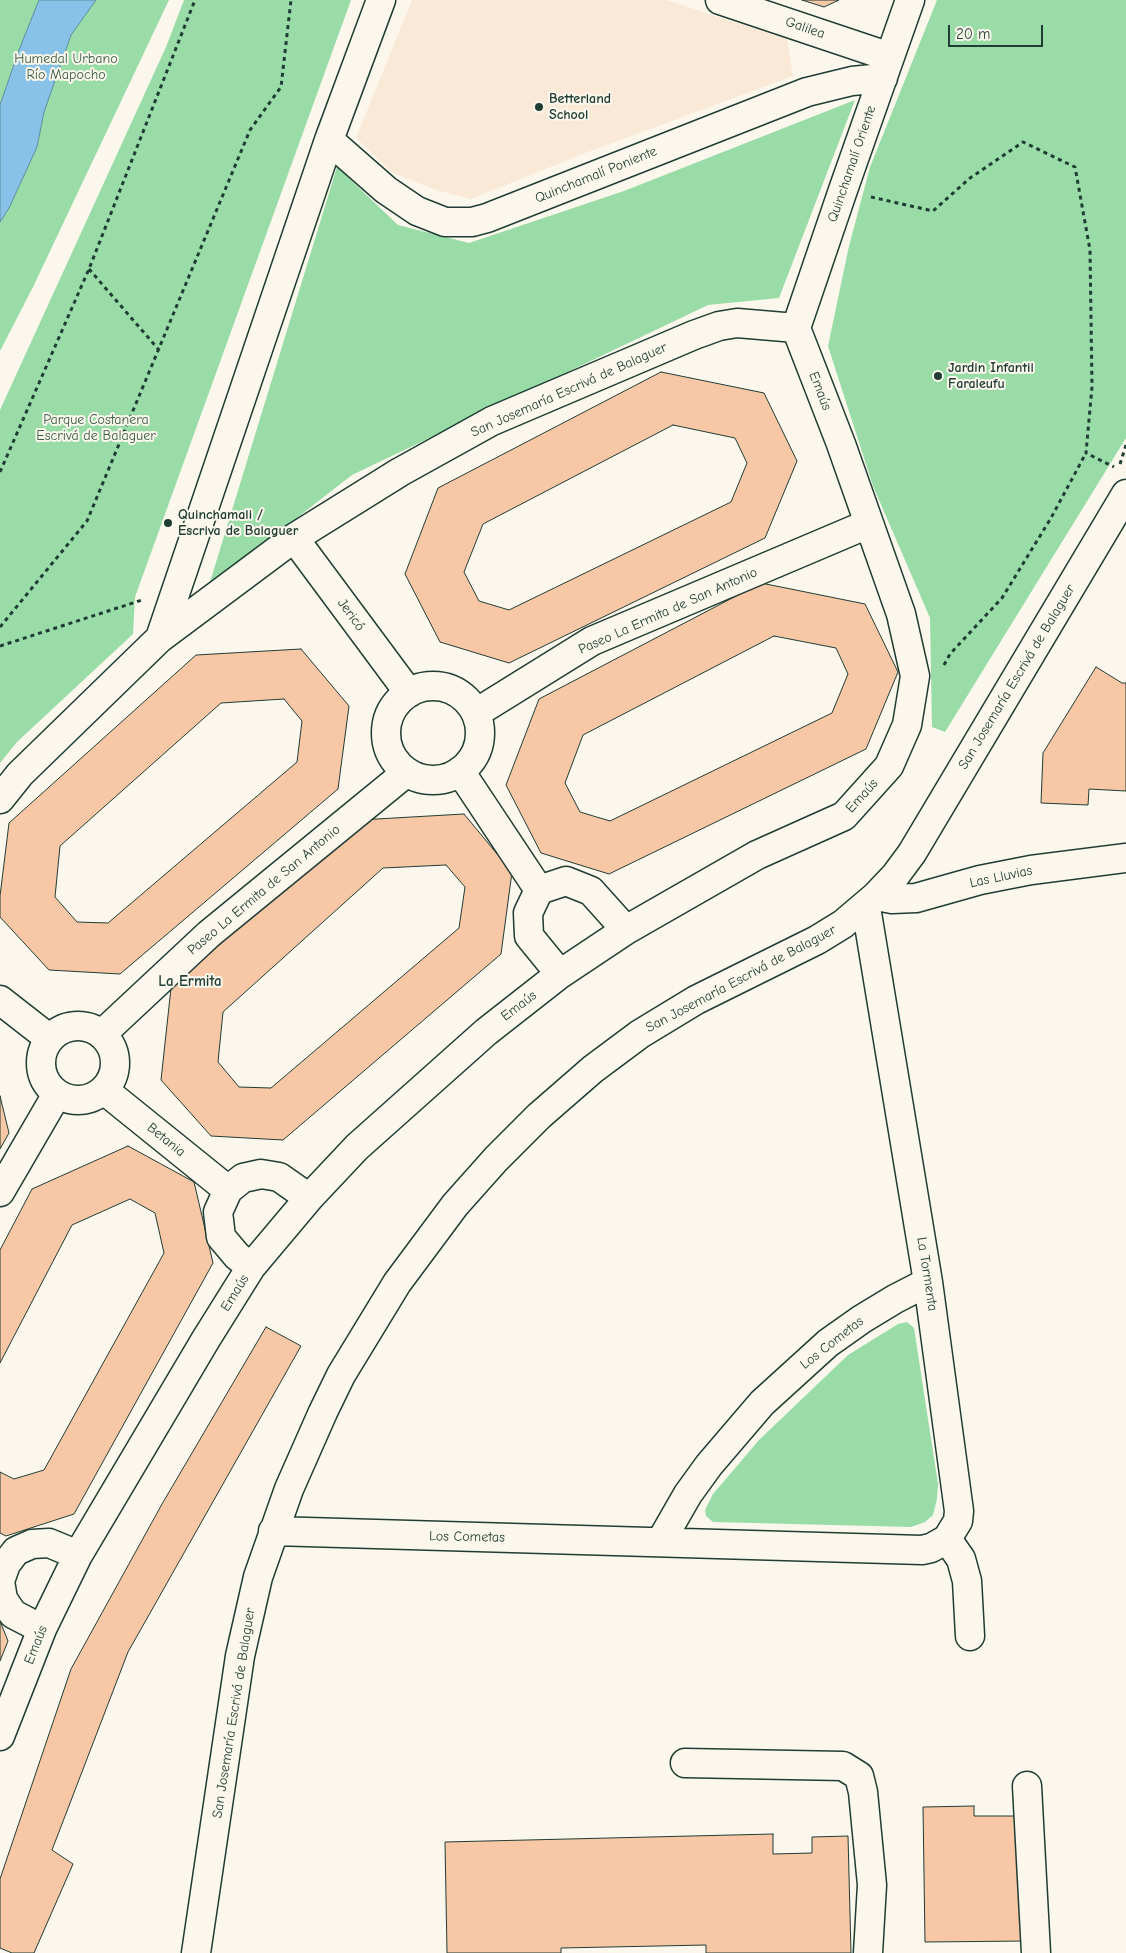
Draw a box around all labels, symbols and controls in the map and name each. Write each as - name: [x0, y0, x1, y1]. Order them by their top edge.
- street label: Galilea: [783, 13, 827, 43]
- scale bar: [951, 15, 1046, 47]
- text: 20 m: [956, 25, 990, 43]
- park label: Humedal Urbano Río Mapocho: [14, 51, 118, 84]
- place label: Betterland School: [549, 91, 611, 124]
- marker: Betterland School: [533, 101, 545, 113]
- street label: Quinchamalí Oriente: [824, 103, 880, 225]
- street label: Quinchamalí Poniente: [533, 143, 659, 207]
- street label: San Josemaría Escrivá de Balaguer: [468, 339, 670, 441]
- place label: Jardin Infantil Faraleufu: [948, 360, 1034, 392]
- street label: Emaús: [805, 369, 835, 413]
- marker: Jardin Infantil Faraleufu: [932, 370, 944, 382]
- park label: Parque Costanera Escrivá de Balaguer: [36, 412, 156, 444]
- place label: Quinchamali / Escriva de Balaguer: [178, 507, 298, 540]
- marker: Quinchamali / Escriva de Balaguer: [162, 517, 174, 529]
- street label: Paseo La Ermita de San Antonio: [576, 564, 760, 658]
- street label: San Josemaría Escrivá de Balaguer: [955, 581, 1079, 773]
- street label: Jericó: [334, 595, 368, 635]
- street label: Emaús: [842, 775, 882, 817]
- street label: Paseo La Ermita de San Antonio: [184, 821, 344, 959]
- street label: Las Lluvias: [968, 862, 1034, 892]
- street label: San Josemaría Escrivá de Balaguer: [643, 922, 839, 1036]
- district label: La Ermita: [158, 973, 222, 991]
- street label: Emaús: [498, 987, 540, 1025]
- street label: Betania: [143, 1119, 189, 1161]
- street label: La Tormenta: [913, 1236, 941, 1312]
- street label: Emaús: [217, 1271, 253, 1315]
- street label: Los Cometas: [797, 1313, 867, 1373]
- street label: Los Cometas: [429, 1528, 505, 1546]
- street label: San Josemaría Escrivá de Balaguer: [209, 1607, 259, 1819]
- street label: Emaús: [21, 1623, 51, 1667]

